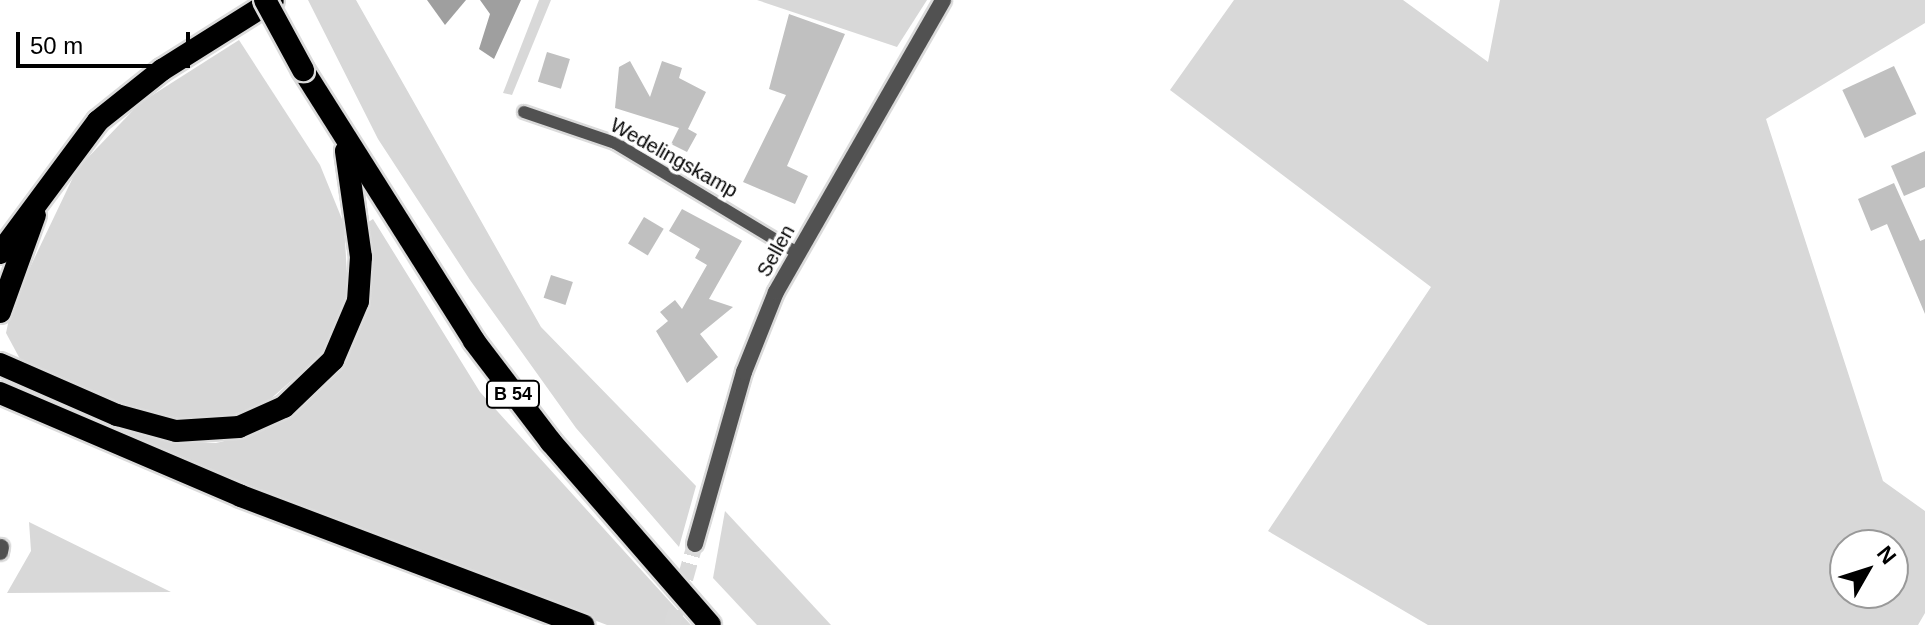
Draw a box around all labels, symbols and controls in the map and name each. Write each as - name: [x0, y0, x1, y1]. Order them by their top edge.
- scale bar: [20, 16, 194, 66]
- text: 50 m: [30, 32, 83, 59]
- street label: Wedelingskamp: [606, 113, 742, 203]
- street label: Sellen: [752, 221, 800, 281]
- road number: B 54: [485, 380, 541, 408]
- north arrow: [1829, 529, 1909, 609]
- text: N: [1872, 541, 1901, 569]

